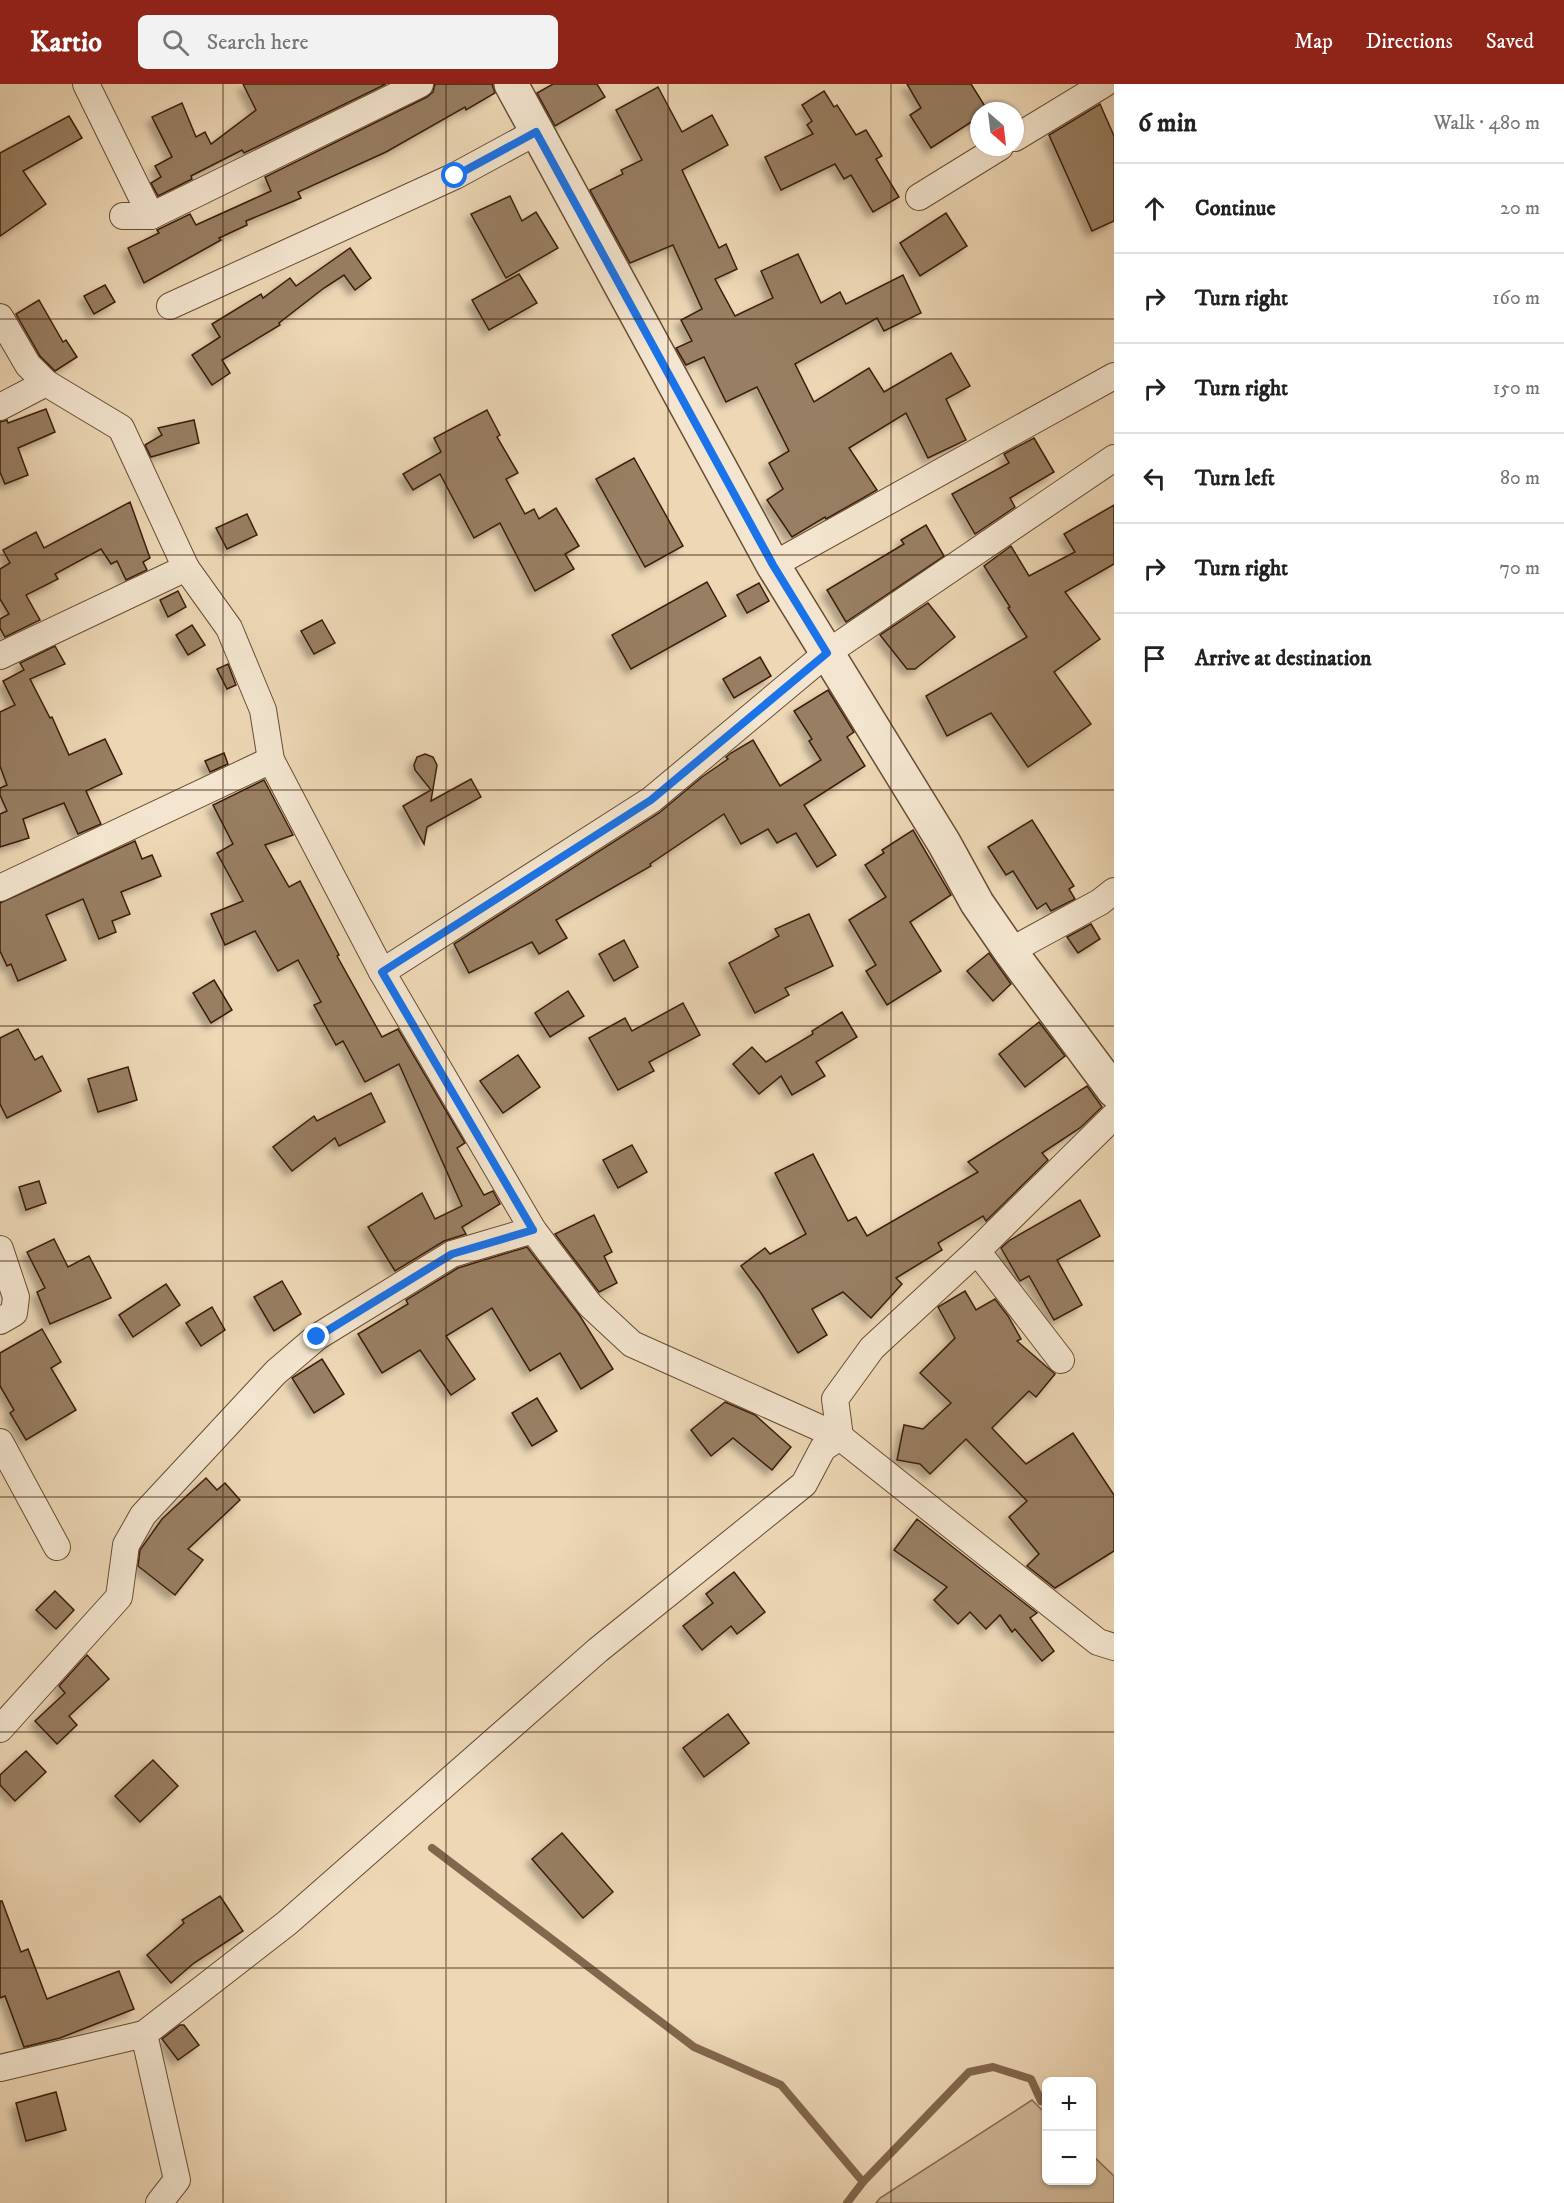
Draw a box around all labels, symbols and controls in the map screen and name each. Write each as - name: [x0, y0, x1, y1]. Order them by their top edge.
- search box: [138, 15, 558, 69]
- text: Kartio: [30, 25, 102, 60]
- icon: search: [159, 26, 192, 59]
- text: Search here: [207, 29, 309, 56]
- text: Map: [1294, 29, 1333, 55]
- text: Directions: [1366, 29, 1453, 55]
- text: Saved: [1486, 29, 1534, 55]
- north arrow: [970, 102, 1024, 156]
- text: 6 min: [1138, 107, 1197, 140]
- text: Walk · 480 m: [1433, 111, 1540, 136]
- route start: [441, 162, 467, 188]
- icon: ahead: [1138, 192, 1171, 225]
- text: Continue: [1195, 195, 1276, 222]
- text: 20 m: [1500, 196, 1540, 221]
- icon: right: [1138, 282, 1171, 315]
- text: Turn right: [1195, 285, 1288, 312]
- text: 160 m: [1492, 286, 1540, 311]
- icon: right: [1138, 372, 1171, 405]
- text: Turn right: [1195, 375, 1288, 402]
- text: 150 m: [1493, 376, 1540, 401]
- icon: left: [1138, 462, 1171, 495]
- text: Turn left: [1195, 465, 1275, 492]
- text: 80 m: [1500, 466, 1540, 491]
- icon: right: [1138, 552, 1171, 585]
- text: Turn right: [1195, 555, 1288, 582]
- text: 70 m: [1499, 556, 1540, 581]
- icon: arrive: [1138, 642, 1171, 675]
- text: Arrive at destination: [1195, 645, 1372, 672]
- route end: [303, 1323, 329, 1349]
- map controls: [1042, 2077, 1096, 2185]
- button: +: [1042, 2077, 1096, 2131]
- button: −: [1042, 2131, 1096, 2185]

